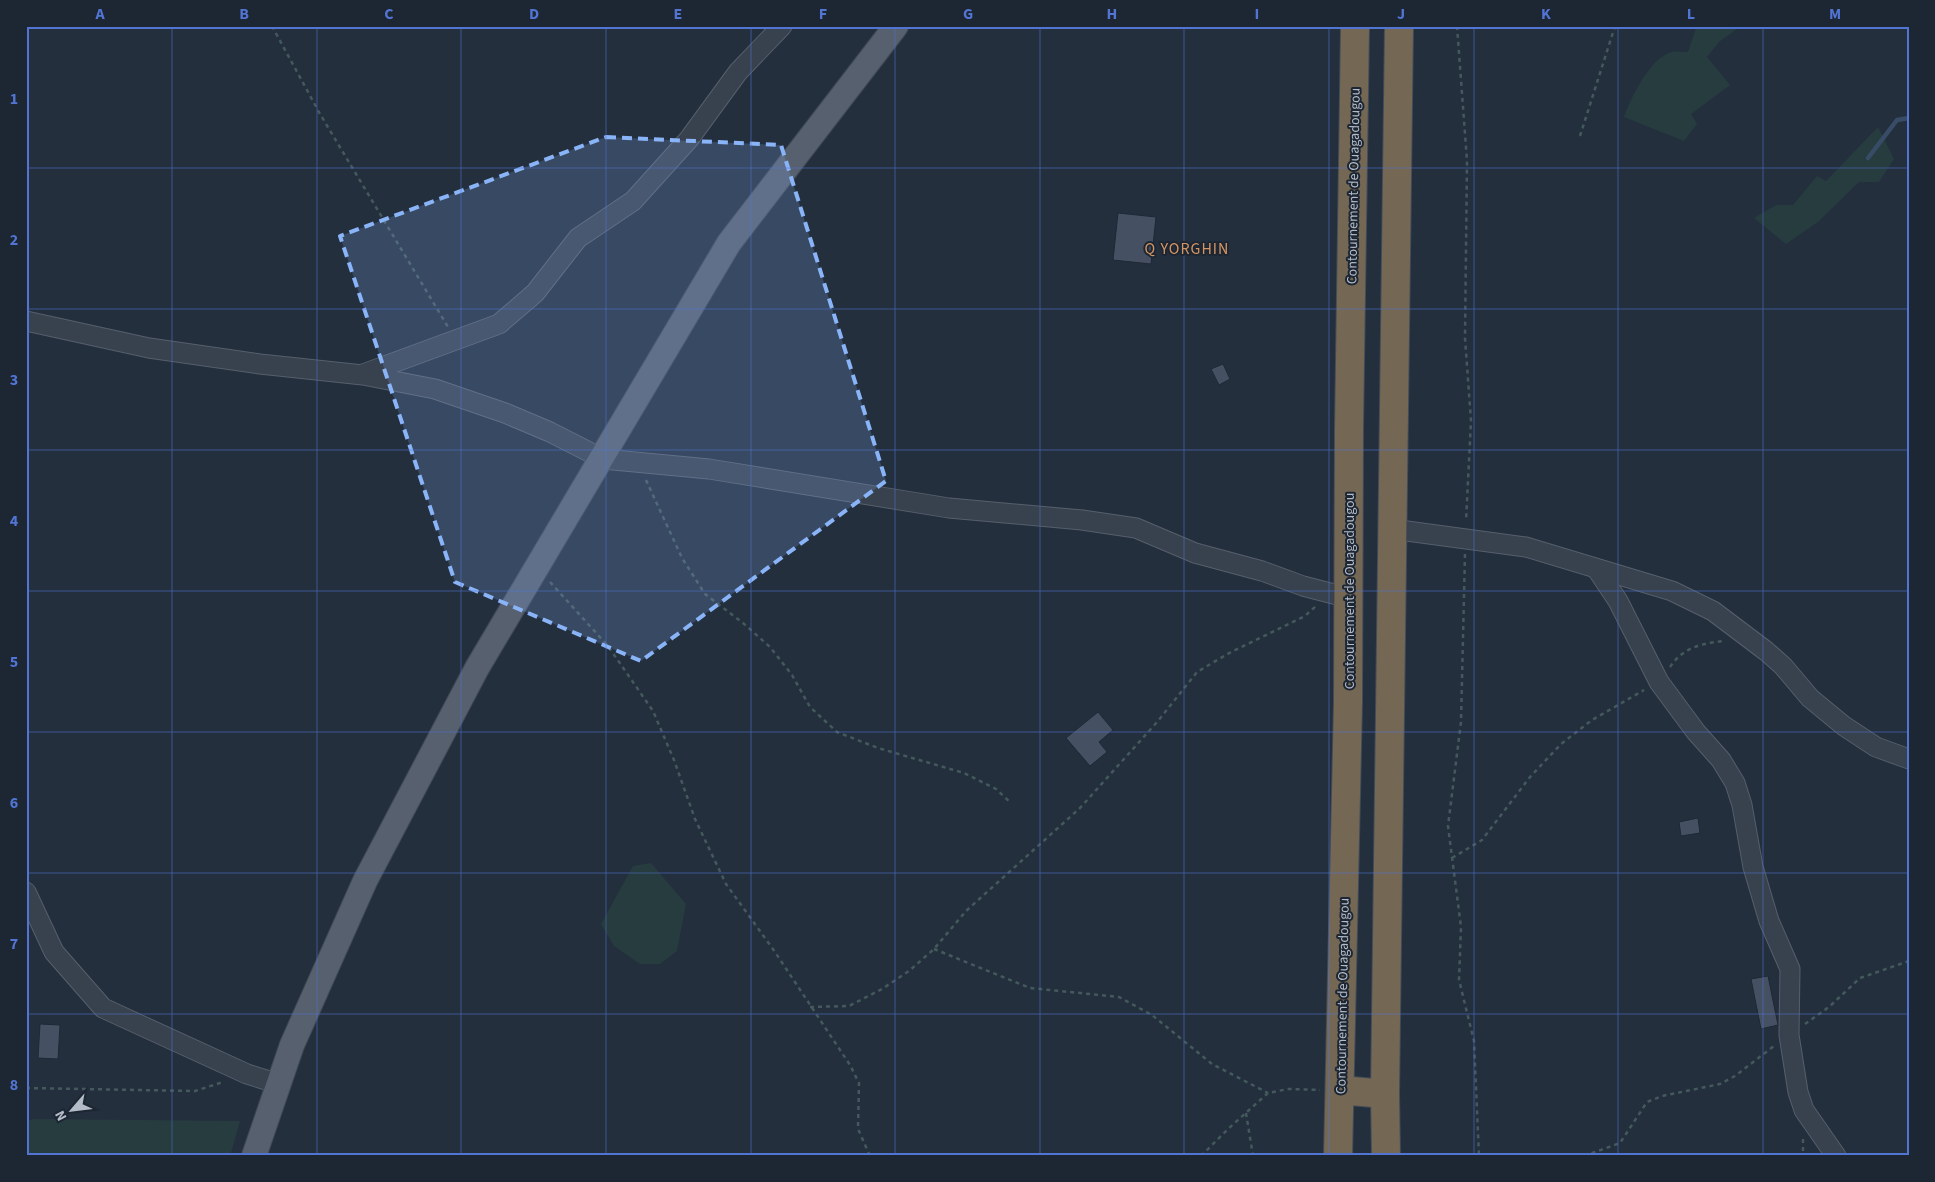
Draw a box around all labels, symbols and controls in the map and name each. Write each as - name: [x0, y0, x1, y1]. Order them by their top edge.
- text: A: [94, 3, 105, 25]
- text: B: [239, 3, 249, 25]
- text: C: [384, 3, 394, 25]
- text: D: [529, 3, 539, 25]
- text: E: [674, 3, 682, 25]
- text: F: [819, 3, 827, 25]
- text: G: [963, 3, 973, 25]
- text: H: [1107, 3, 1117, 25]
- text: I: [1255, 3, 1259, 25]
- text: J: [1397, 3, 1405, 25]
- text: K: [1541, 3, 1551, 25]
- text: L: [1687, 3, 1695, 25]
- text: M: [1829, 3, 1841, 25]
- text: 1: [10, 88, 18, 110]
- street label: Contournement de Ouagadougou: [1342, 88, 1366, 284]
- text: 2: [10, 229, 18, 251]
- district label: Q YORGHIN: [1145, 238, 1229, 260]
- text: 3: [10, 369, 18, 391]
- street label: Contournement de Ouagadougou: [1340, 493, 1360, 689]
- text: 4: [10, 510, 19, 532]
- text: 5: [10, 651, 18, 673]
- text: 6: [10, 792, 18, 814]
- street label: Contournement de Ouagadougou: [1331, 898, 1355, 1094]
- text: 7: [10, 933, 18, 955]
- text: 8: [10, 1074, 18, 1096]
- north arrow: [48, 1084, 98, 1134]
- text: N: [50, 1107, 72, 1124]

